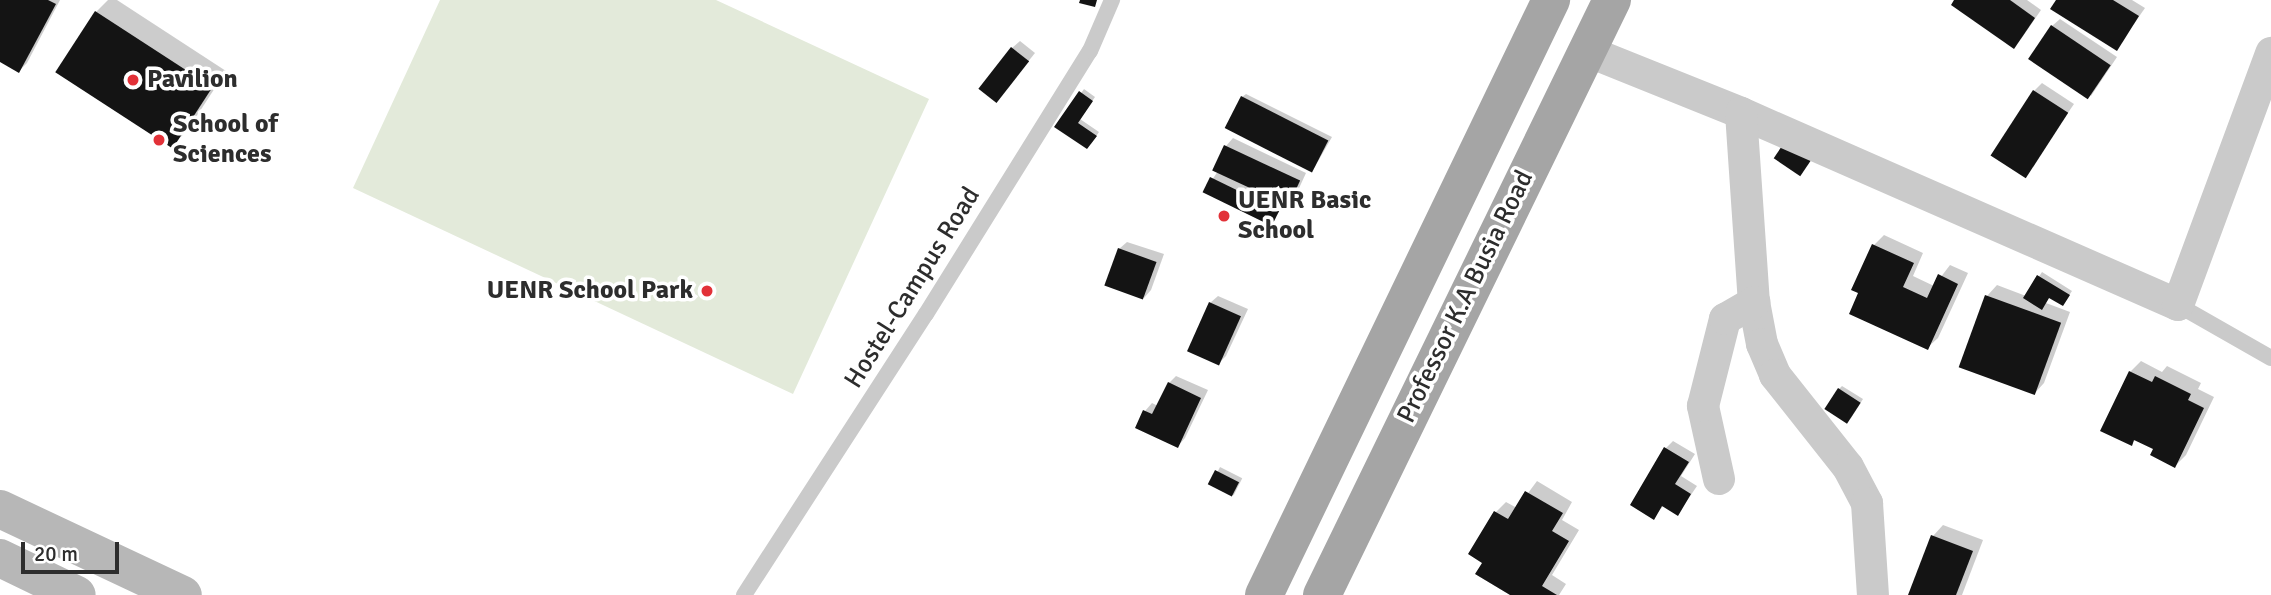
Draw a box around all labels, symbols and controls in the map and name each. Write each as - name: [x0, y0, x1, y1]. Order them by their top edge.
- place label: Pavilion: [147, 64, 238, 96]
- marker: Pavilion: [125, 72, 141, 88]
- place label: School of Sciences: [173, 109, 278, 170]
- marker: School of Sciences: [151, 132, 167, 148]
- street label: Professor K.A Busia Road: [1391, 166, 1541, 428]
- street label: Hostel-Campus Road: [839, 182, 987, 394]
- place label: UENR Basic School: [1238, 185, 1371, 246]
- marker: UENR Basic School: [1216, 208, 1232, 224]
- place label: UENR School Park: [487, 275, 693, 307]
- marker: UENR School Park: [699, 283, 715, 299]
- scale bar: [24, 528, 122, 572]
- text: 20 m: [34, 541, 78, 567]

